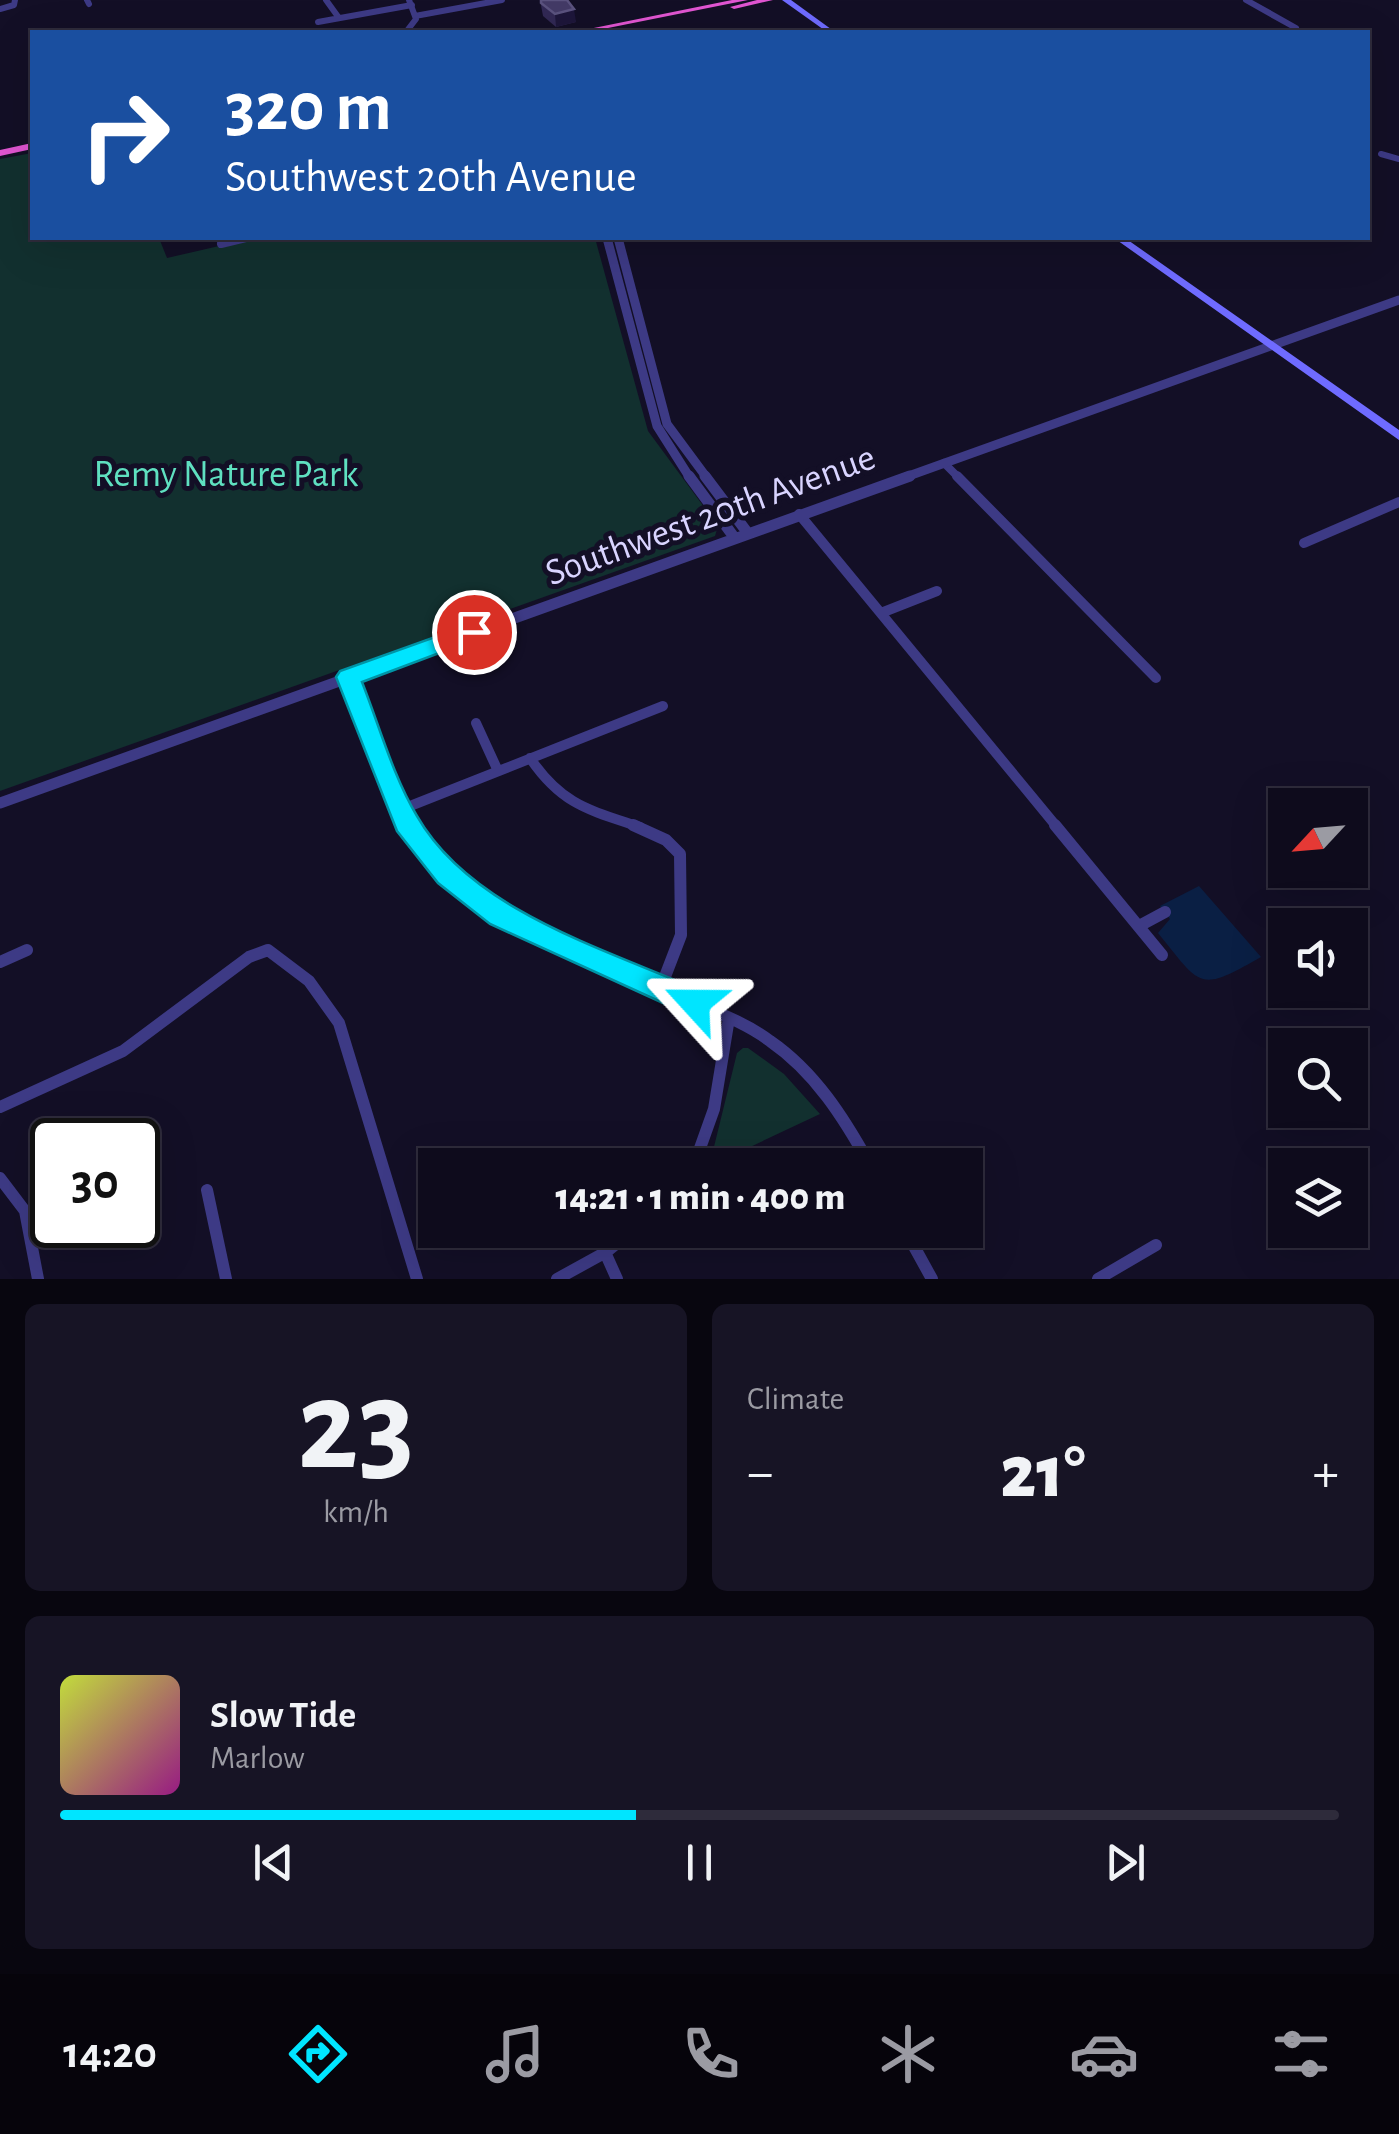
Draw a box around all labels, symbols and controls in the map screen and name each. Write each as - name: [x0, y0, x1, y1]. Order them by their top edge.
- icon: right: [60, 70, 190, 200]
- text: 320 m: [225, 73, 392, 143]
- text: Southwest 20th Avenue: [225, 155, 637, 200]
- street label: Southwest 20th Avenue: [541, 439, 881, 593]
- park label: Remy Nature Park: [94, 456, 359, 494]
- pin: [432, 590, 517, 675]
- icon: arrive: [447, 605, 502, 660]
- north arrow: [1268, 788, 1368, 888]
- map controls: [1268, 788, 1368, 1248]
- button: sound: [1268, 908, 1368, 1008]
- position arrow: [643, 951, 747, 1055]
- button: search: [1268, 1028, 1368, 1128]
- speed limit sign: 30: [30, 1118, 160, 1248]
- button: layers: [1268, 1148, 1368, 1248]
- text: 14:21 · 1 min · 400 m: [556, 1179, 845, 1217]
- text: 23: [297, 1363, 415, 1493]
- text: Climate: [747, 1383, 844, 1415]
- text: 21°: [1000, 1436, 1086, 1511]
- text: −: [747, 1446, 773, 1501]
- text: +: [1313, 1446, 1339, 1501]
- text: km/h: [323, 1496, 389, 1528]
- text: Slow Tide: [210, 1697, 356, 1735]
- text: Marlow: [210, 1742, 305, 1774]
- icon: previous: [246, 1835, 301, 1890]
- icon: pause: [672, 1835, 727, 1890]
- icon: next: [1098, 1835, 1153, 1890]
- icon: directions: [283, 2019, 353, 2089]
- icon: music: [480, 2019, 550, 2089]
- icon: phone: [676, 2019, 746, 2089]
- icon: climate: [873, 2019, 943, 2089]
- icon: car: [1069, 2019, 1139, 2089]
- icon: filters: [1266, 2019, 1336, 2089]
- text: 14:20: [63, 2031, 157, 2076]

